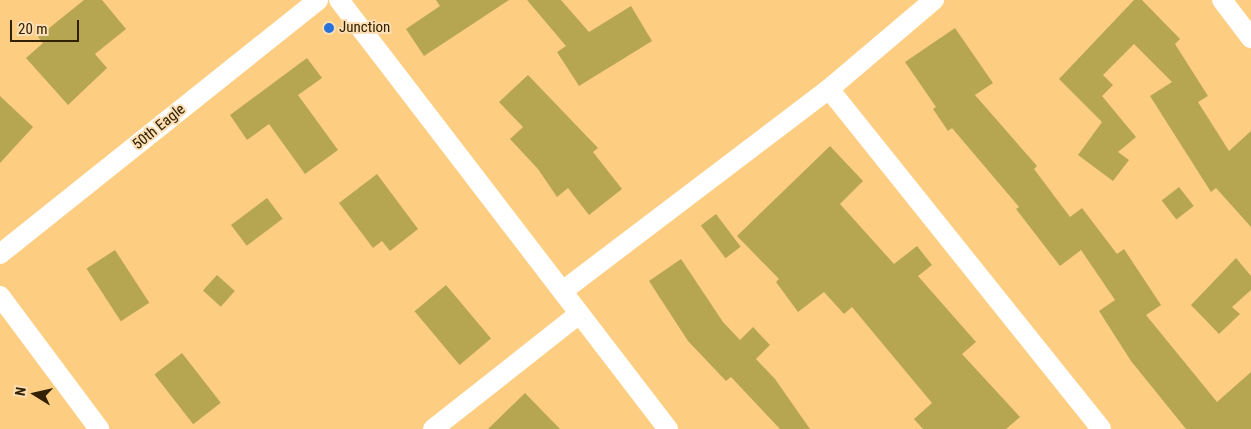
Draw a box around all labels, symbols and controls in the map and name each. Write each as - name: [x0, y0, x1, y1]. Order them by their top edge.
- scale bar: [12, 10, 81, 42]
- place label: Junction: [339, 19, 390, 37]
- text: 20 m: [18, 20, 48, 38]
- marker: Junction: [323, 22, 335, 34]
- street label: 50th Eagle: [129, 100, 189, 154]
- north arrow: [10, 369, 60, 419]
- text: N: [12, 386, 29, 397]

